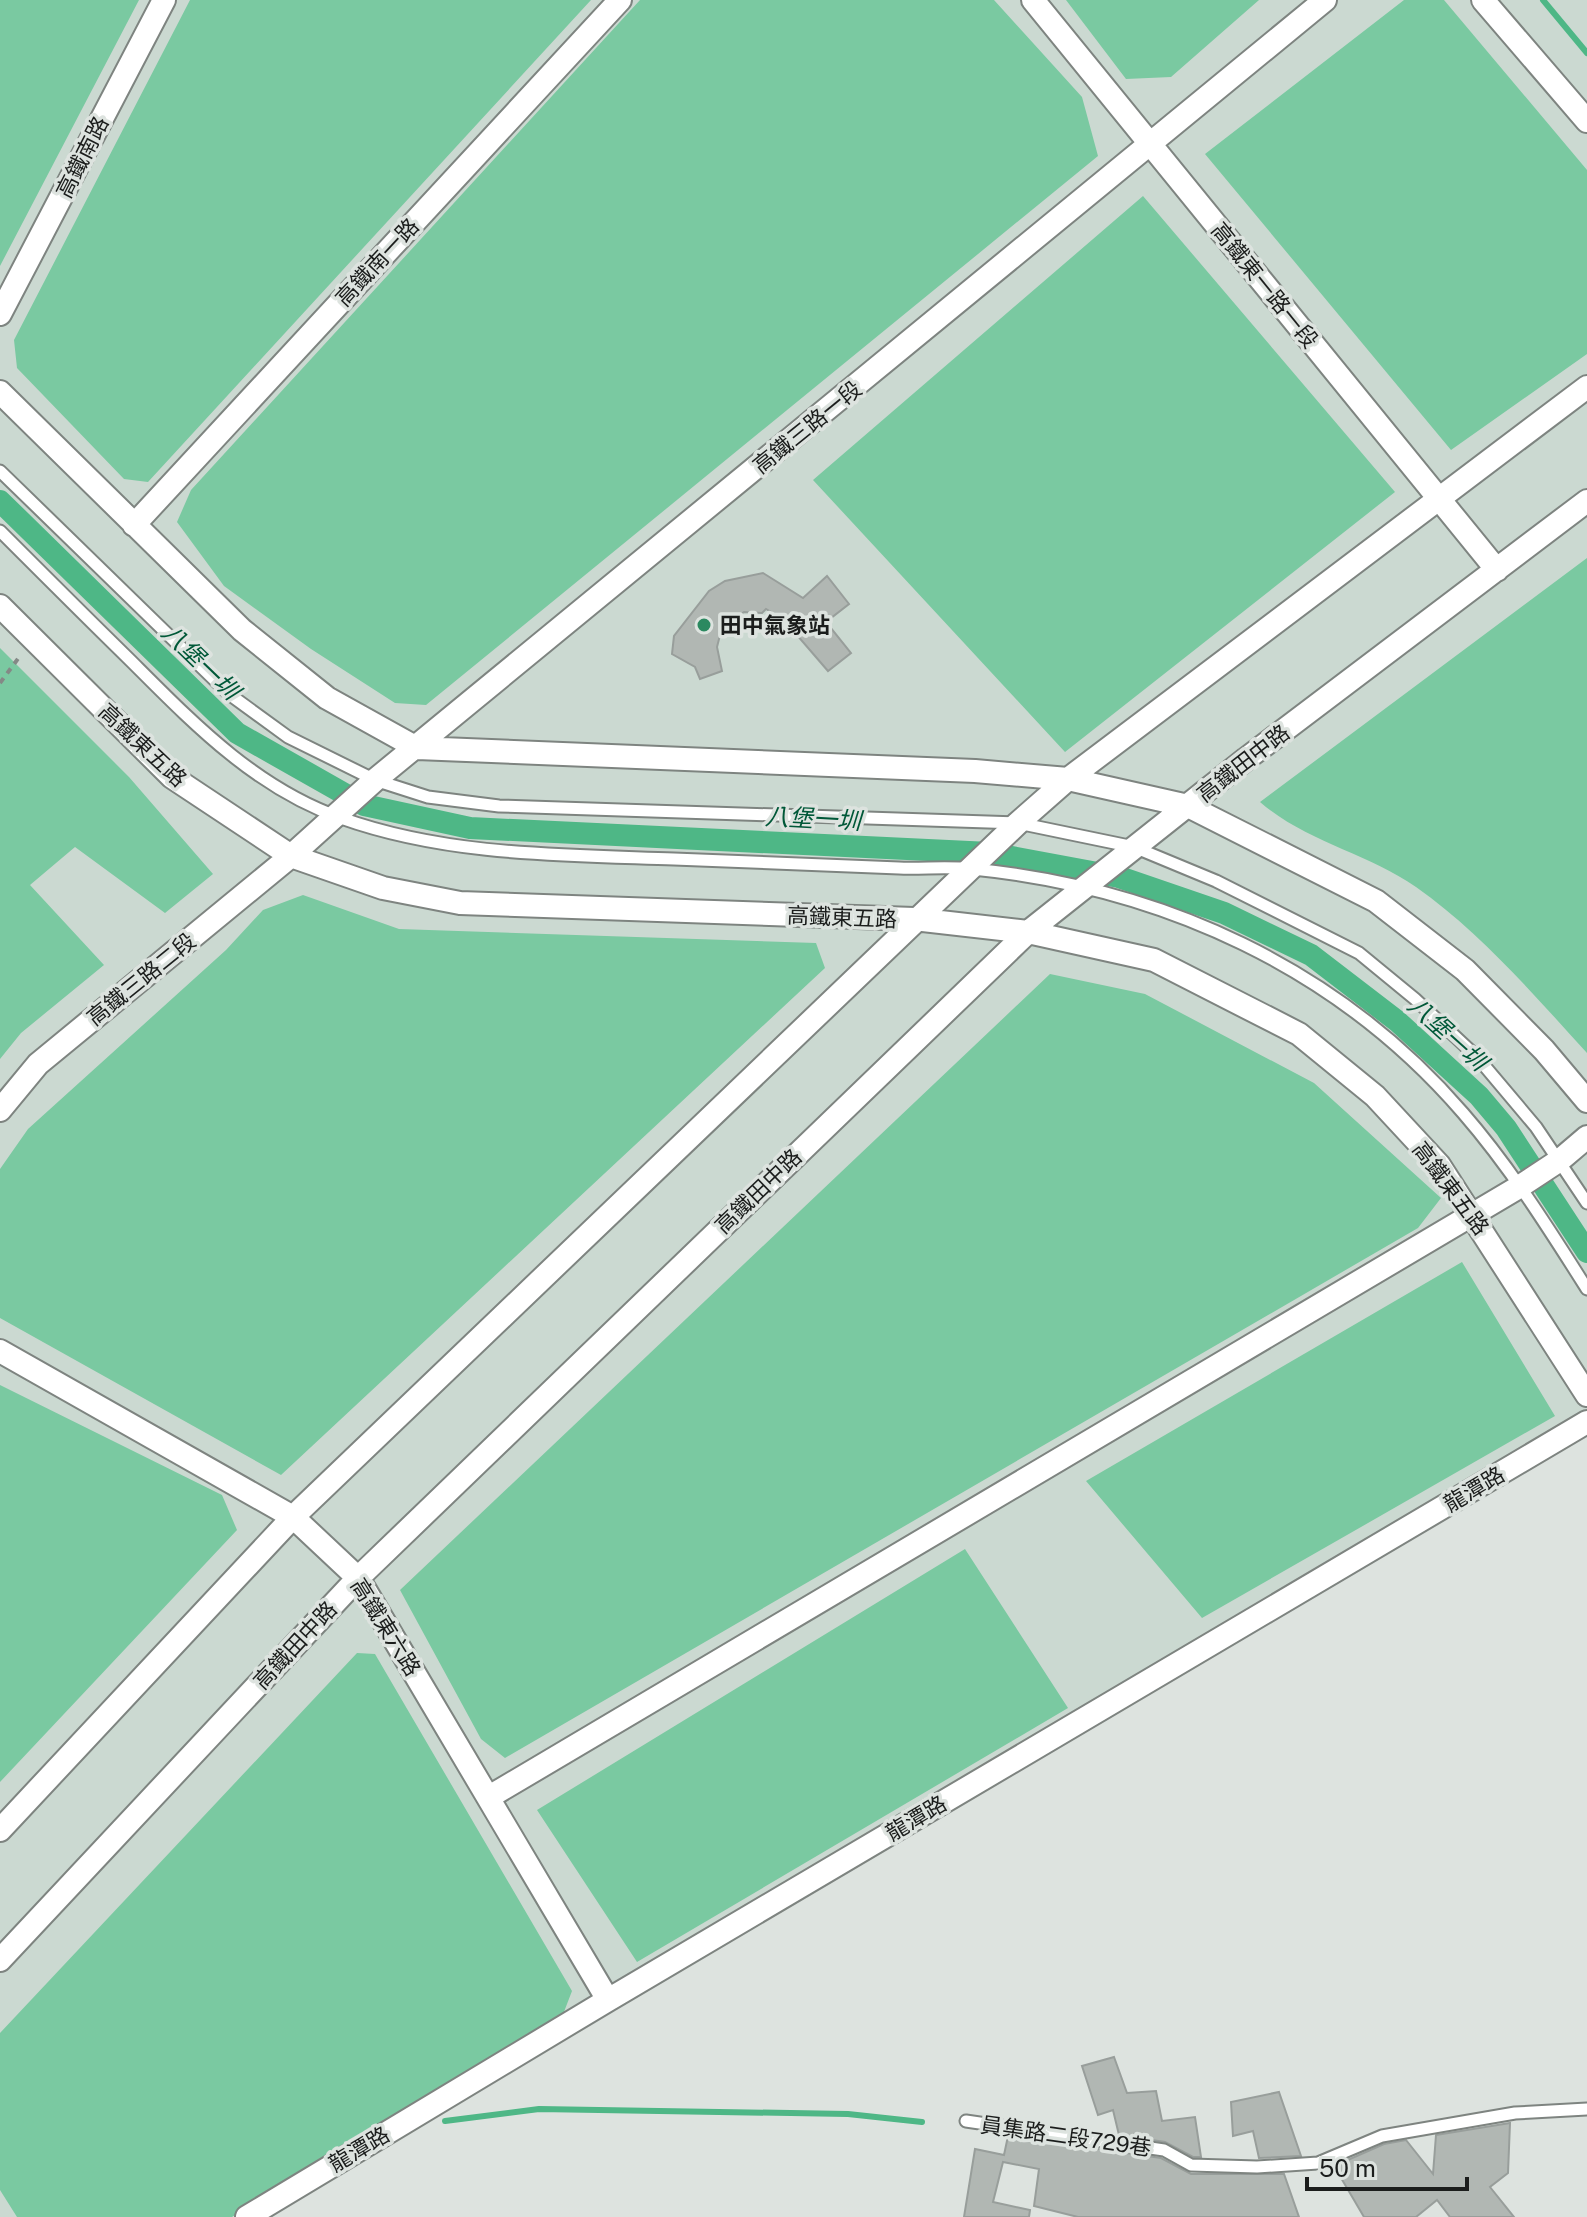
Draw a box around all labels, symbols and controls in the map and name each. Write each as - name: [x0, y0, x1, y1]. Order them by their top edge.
- street label: 高鐵南路: [50, 112, 114, 202]
- street label: 高鐵南一路: [330, 213, 424, 311]
- street label: 高鐵東一路一段: [1206, 217, 1324, 353]
- street label: 高鐵三路一段: [748, 375, 866, 479]
- place label: 田中氣象站: [720, 612, 830, 638]
- marker: 田中氣象站: [695, 616, 713, 634]
- water label: 八堡一圳: [157, 618, 247, 706]
- street label: 高鐵東五路: [94, 698, 192, 792]
- street label: 高鐵田中路: [1192, 719, 1294, 807]
- water label: 八堡一圳: [764, 802, 865, 835]
- street label: 高鐵東五路: [787, 902, 897, 932]
- street label: 高鐵三路二段: [82, 927, 200, 1031]
- water label: 八堡一圳: [1403, 990, 1495, 1078]
- street label: 高鐵東五路: [1408, 1136, 1494, 1240]
- street label: 高鐵田中路: [709, 1143, 807, 1239]
- street label: 龍潭路: [1439, 1461, 1509, 1517]
- street label: 高鐵東六路: [346, 1573, 426, 1681]
- street label: 高鐵田中路: [248, 1596, 342, 1694]
- street label: 龍潭路: [881, 1790, 951, 1846]
- street label: 員集路二段729巷: [979, 2111, 1153, 2161]
- street label: 龍潭路: [324, 2121, 394, 2177]
- scale bar: [1307, 2141, 1467, 2191]
- text: 50 m: [1319, 2154, 1376, 2182]

